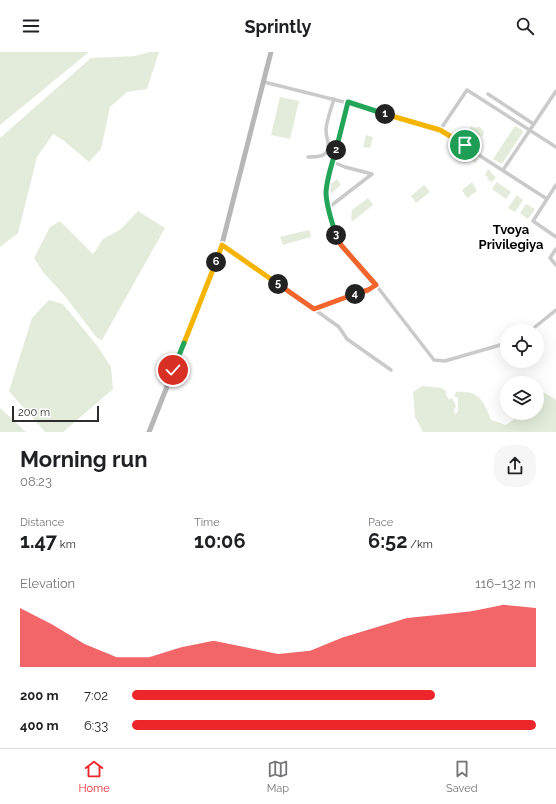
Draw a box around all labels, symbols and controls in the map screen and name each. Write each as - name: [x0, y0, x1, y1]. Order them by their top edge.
- icon: menu: [20, 15, 42, 37]
- icon: search: [514, 15, 536, 37]
- text: Sprintly: [245, 16, 311, 37]
- pin: 1: [375, 104, 395, 124]
- text: 1: [382, 107, 388, 120]
- pin: [448, 128, 482, 162]
- icon: arrive: [454, 134, 476, 156]
- pin: 2: [326, 140, 346, 160]
- text: 2: [333, 143, 339, 156]
- district label: Tvoya Privilegiya: [479, 222, 544, 252]
- pin: 3: [326, 225, 346, 245]
- text: 3: [333, 228, 339, 241]
- pin: 6: [206, 252, 226, 272]
- text: 6: [213, 255, 219, 268]
- pin: 5: [268, 274, 288, 294]
- text: 5: [275, 277, 281, 290]
- pin: 4: [345, 284, 365, 304]
- text: 4: [352, 287, 358, 300]
- map controls: [500, 324, 544, 420]
- button: locate: [500, 324, 544, 368]
- pin: [156, 353, 190, 387]
- icon: check: [162, 359, 184, 381]
- button: layers: [500, 376, 544, 420]
- scale bar: [12, 404, 99, 423]
- text: 200 m: [18, 406, 50, 419]
- button: share: [494, 445, 536, 487]
- text: Morning run: [20, 446, 148, 472]
- text: 08:23: [20, 474, 52, 489]
- text: Distance: [20, 516, 64, 529]
- text: Time: [194, 516, 220, 529]
- text: Pace: [368, 516, 393, 529]
- text: 1.47: [20, 529, 57, 553]
- text: 10:06: [194, 529, 246, 553]
- text: 6:52: [368, 529, 407, 553]
- text: km: [57, 538, 76, 551]
- text: /km: [407, 538, 433, 551]
- text: Elevation: [20, 576, 75, 591]
- text: 116–132 m: [475, 576, 536, 591]
- text: 200 m: [20, 688, 59, 703]
- text: 7:02: [84, 688, 108, 703]
- text: 400 m: [20, 718, 59, 733]
- text: 6:33: [84, 718, 108, 733]
- tab: Home: [79, 758, 110, 795]
- tab: Map: [267, 758, 289, 795]
- tab: Saved: [446, 758, 477, 795]

